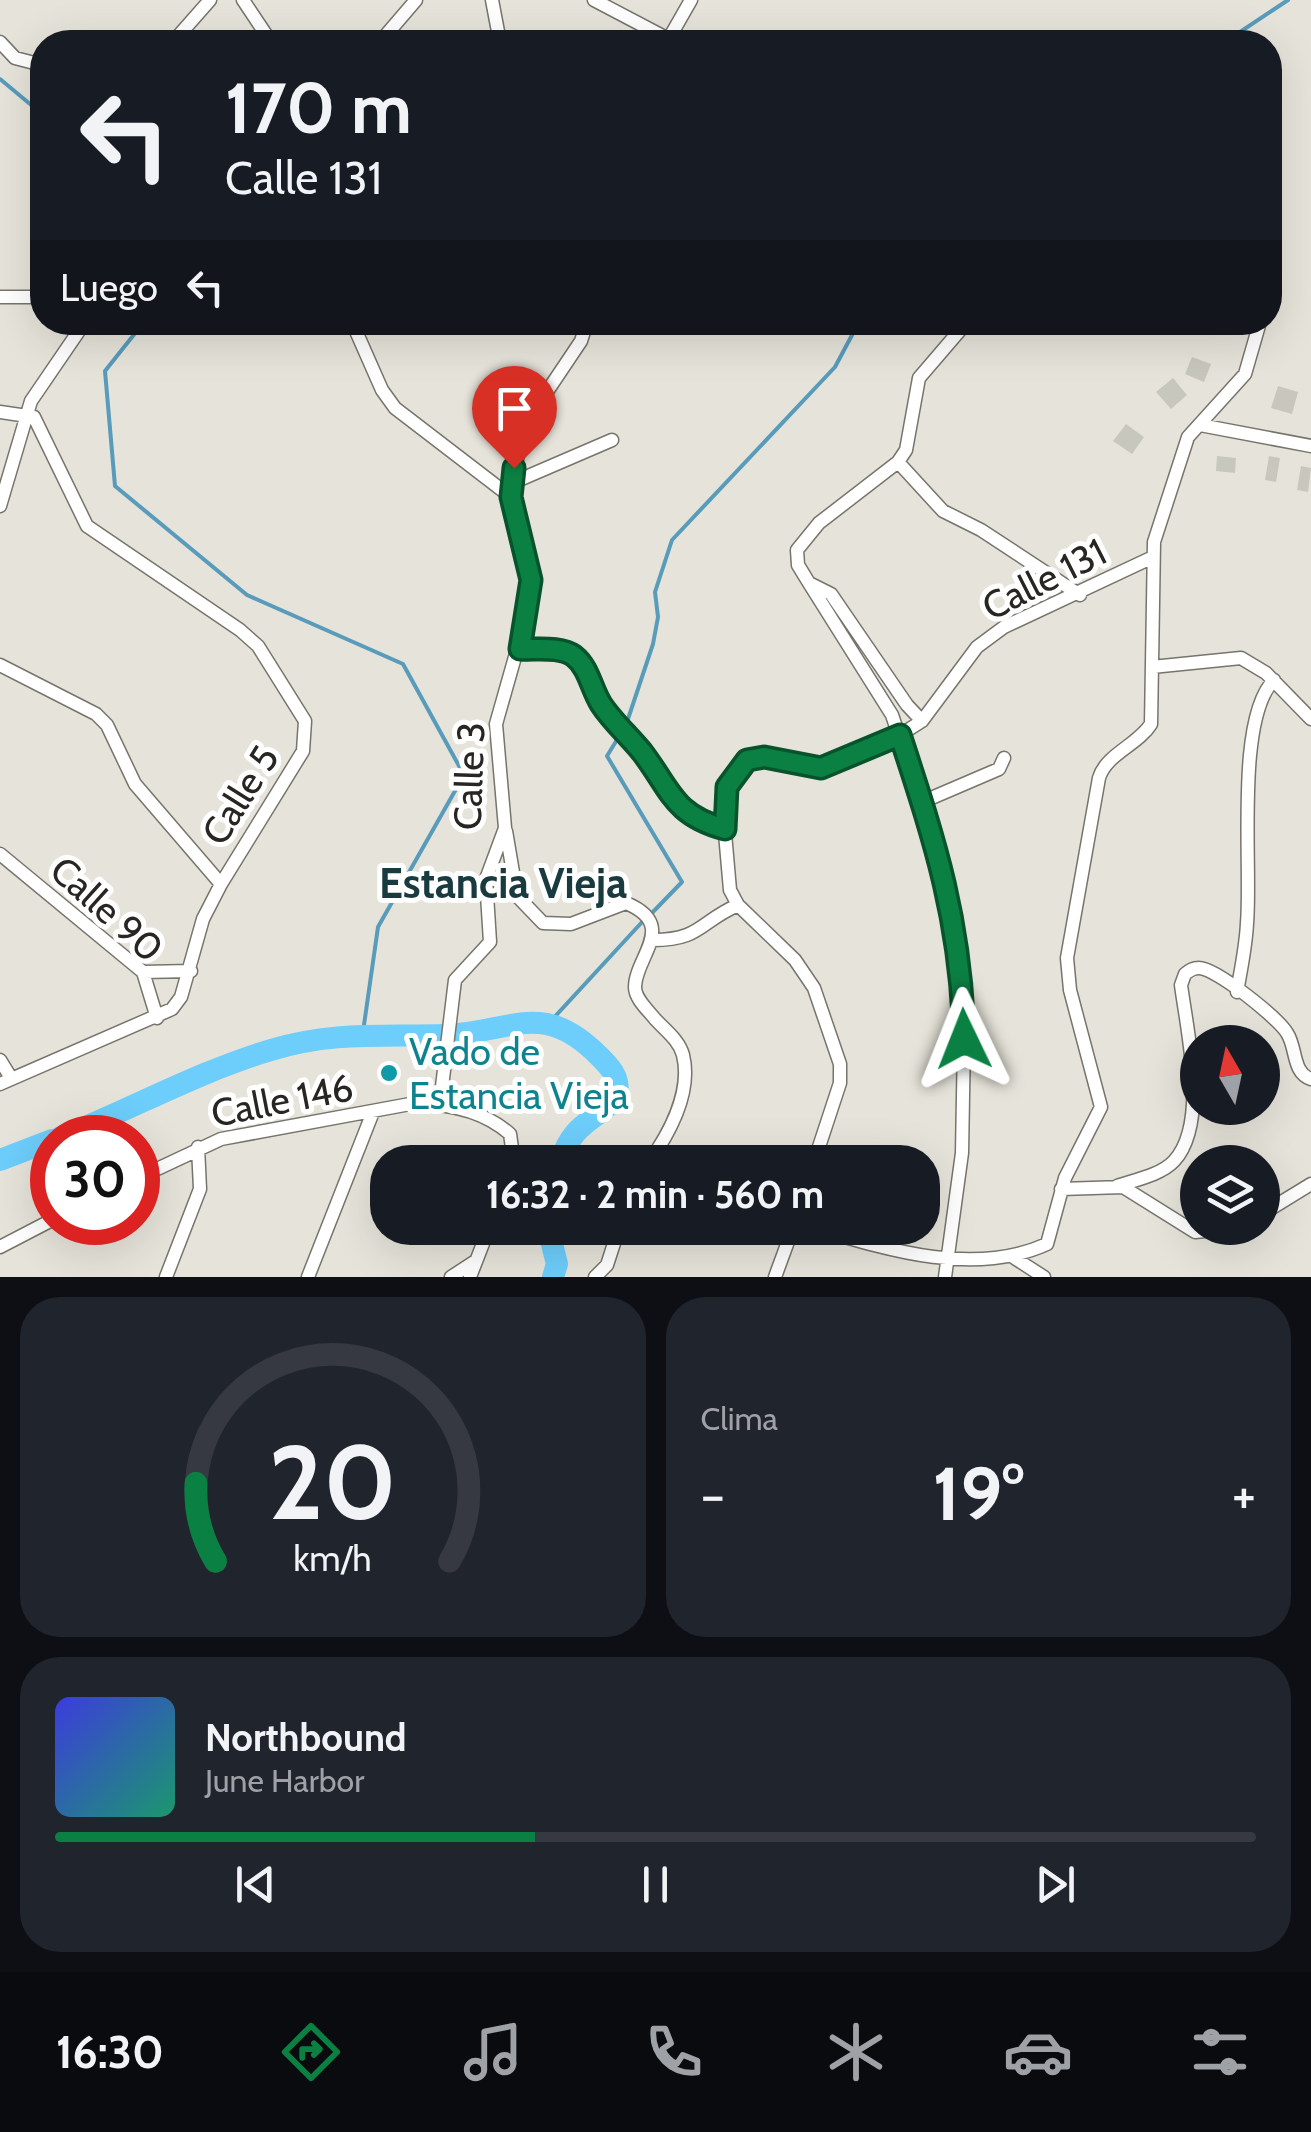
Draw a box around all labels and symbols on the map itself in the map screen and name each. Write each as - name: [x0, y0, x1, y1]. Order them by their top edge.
- pin: [472, 366, 557, 469]
- street label: Calle 131: [974, 528, 1114, 630]
- street label: Calle 3: [444, 721, 494, 831]
- street label: Calle 5: [191, 737, 289, 853]
- street label: Calle 90: [41, 846, 173, 972]
- district label: Estancia Vieja: [379, 857, 627, 909]
- position arrow: [912, 987, 1016, 1091]
- north arrow: [1180, 1025, 1280, 1125]
- place label: Vado de Estancia Vieja: [409, 1028, 629, 1119]
- marker: Vado de Estancia Vieja: [378, 1062, 400, 1084]
- street label: Calle 146: [207, 1063, 357, 1137]
- speed limit sign: 30: [30, 1115, 160, 1245]

